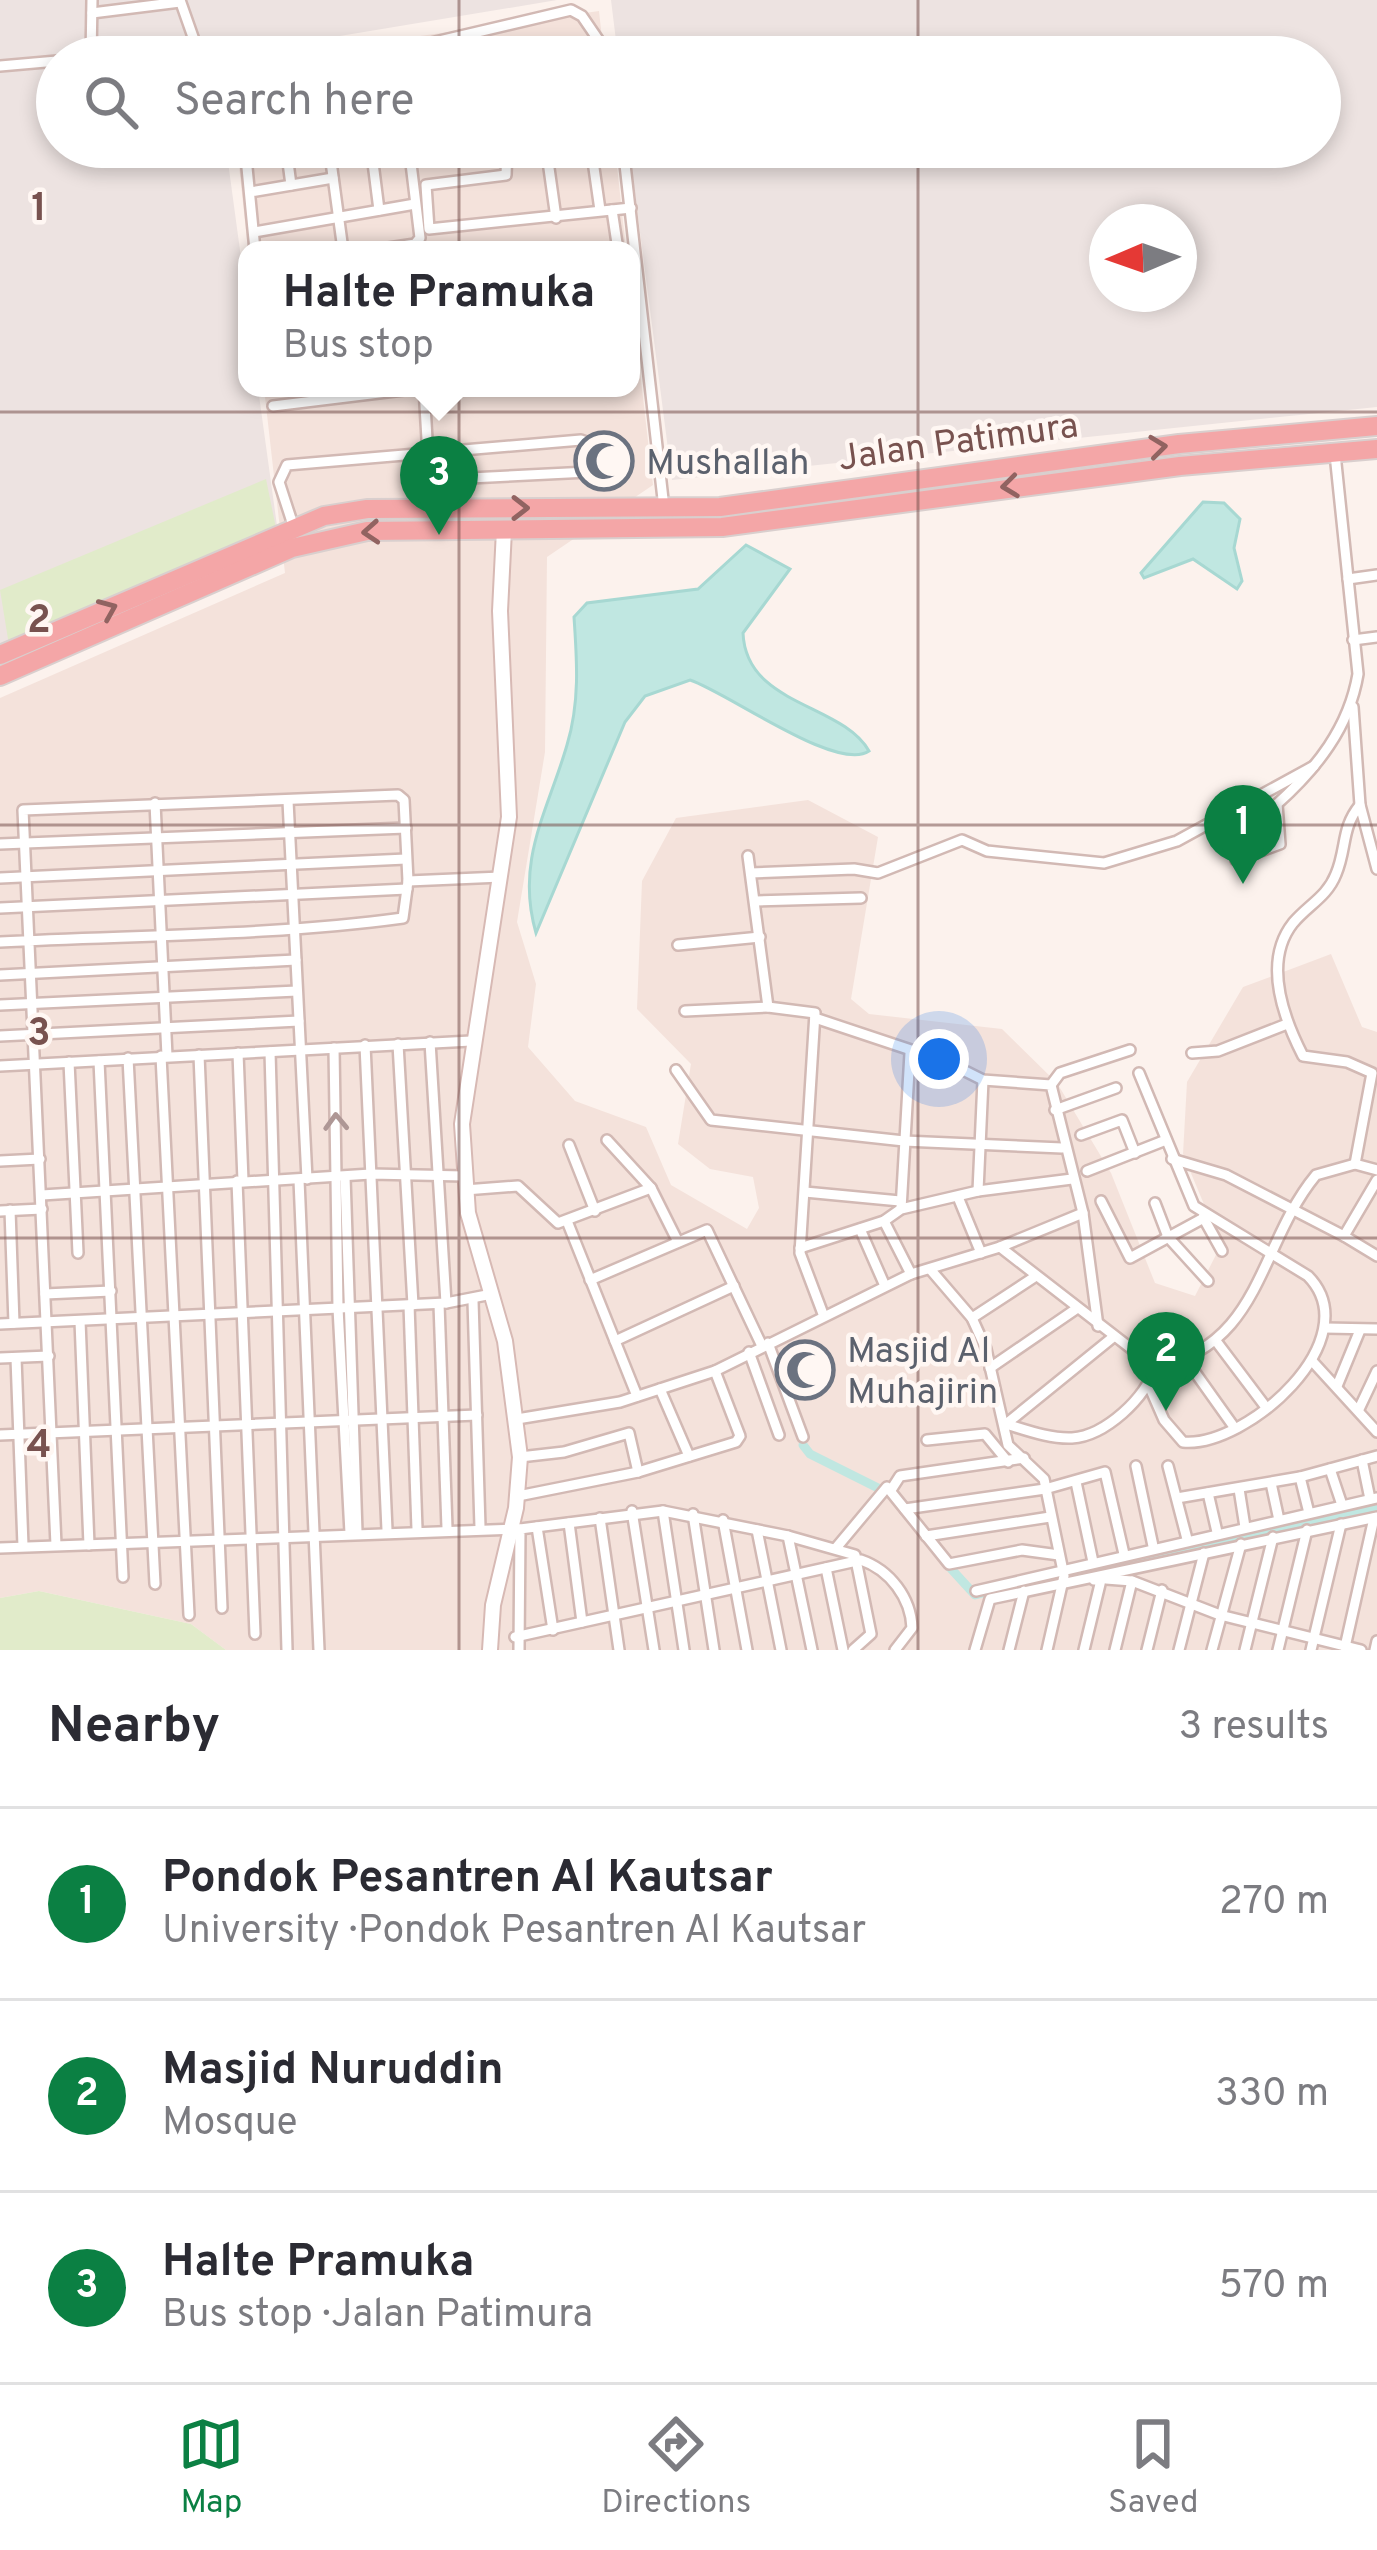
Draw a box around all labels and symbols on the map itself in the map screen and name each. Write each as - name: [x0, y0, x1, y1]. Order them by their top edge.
- text: 1: [31, 186, 47, 235]
- north arrow: [1089, 204, 1197, 312]
- street label: Jalan Patimura: [836, 404, 1081, 484]
- mosque icon: Mushallah: [573, 430, 635, 492]
- one-way arrow: [1148, 434, 1168, 460]
- pin: 3: [400, 436, 478, 535]
- place label: Mushallah: [646, 442, 810, 488]
- one-way arrow: [1000, 473, 1020, 499]
- one-way arrow: [512, 495, 530, 521]
- one-way arrow: [361, 518, 380, 544]
- text: 2: [27, 598, 51, 647]
- one-way arrow: [96, 599, 117, 623]
- pin: 1: [1204, 785, 1282, 884]
- text: 3: [27, 1011, 51, 1060]
- your location: [909, 1029, 969, 1089]
- one-way arrow: [324, 1112, 350, 1131]
- pin: 2: [1127, 1312, 1205, 1411]
- place label: Masjid Al Muhajirin: [847, 1330, 998, 1417]
- mosque icon: Masjid Al Muhajirin: [774, 1339, 836, 1401]
- text: 4: [26, 1423, 52, 1472]

